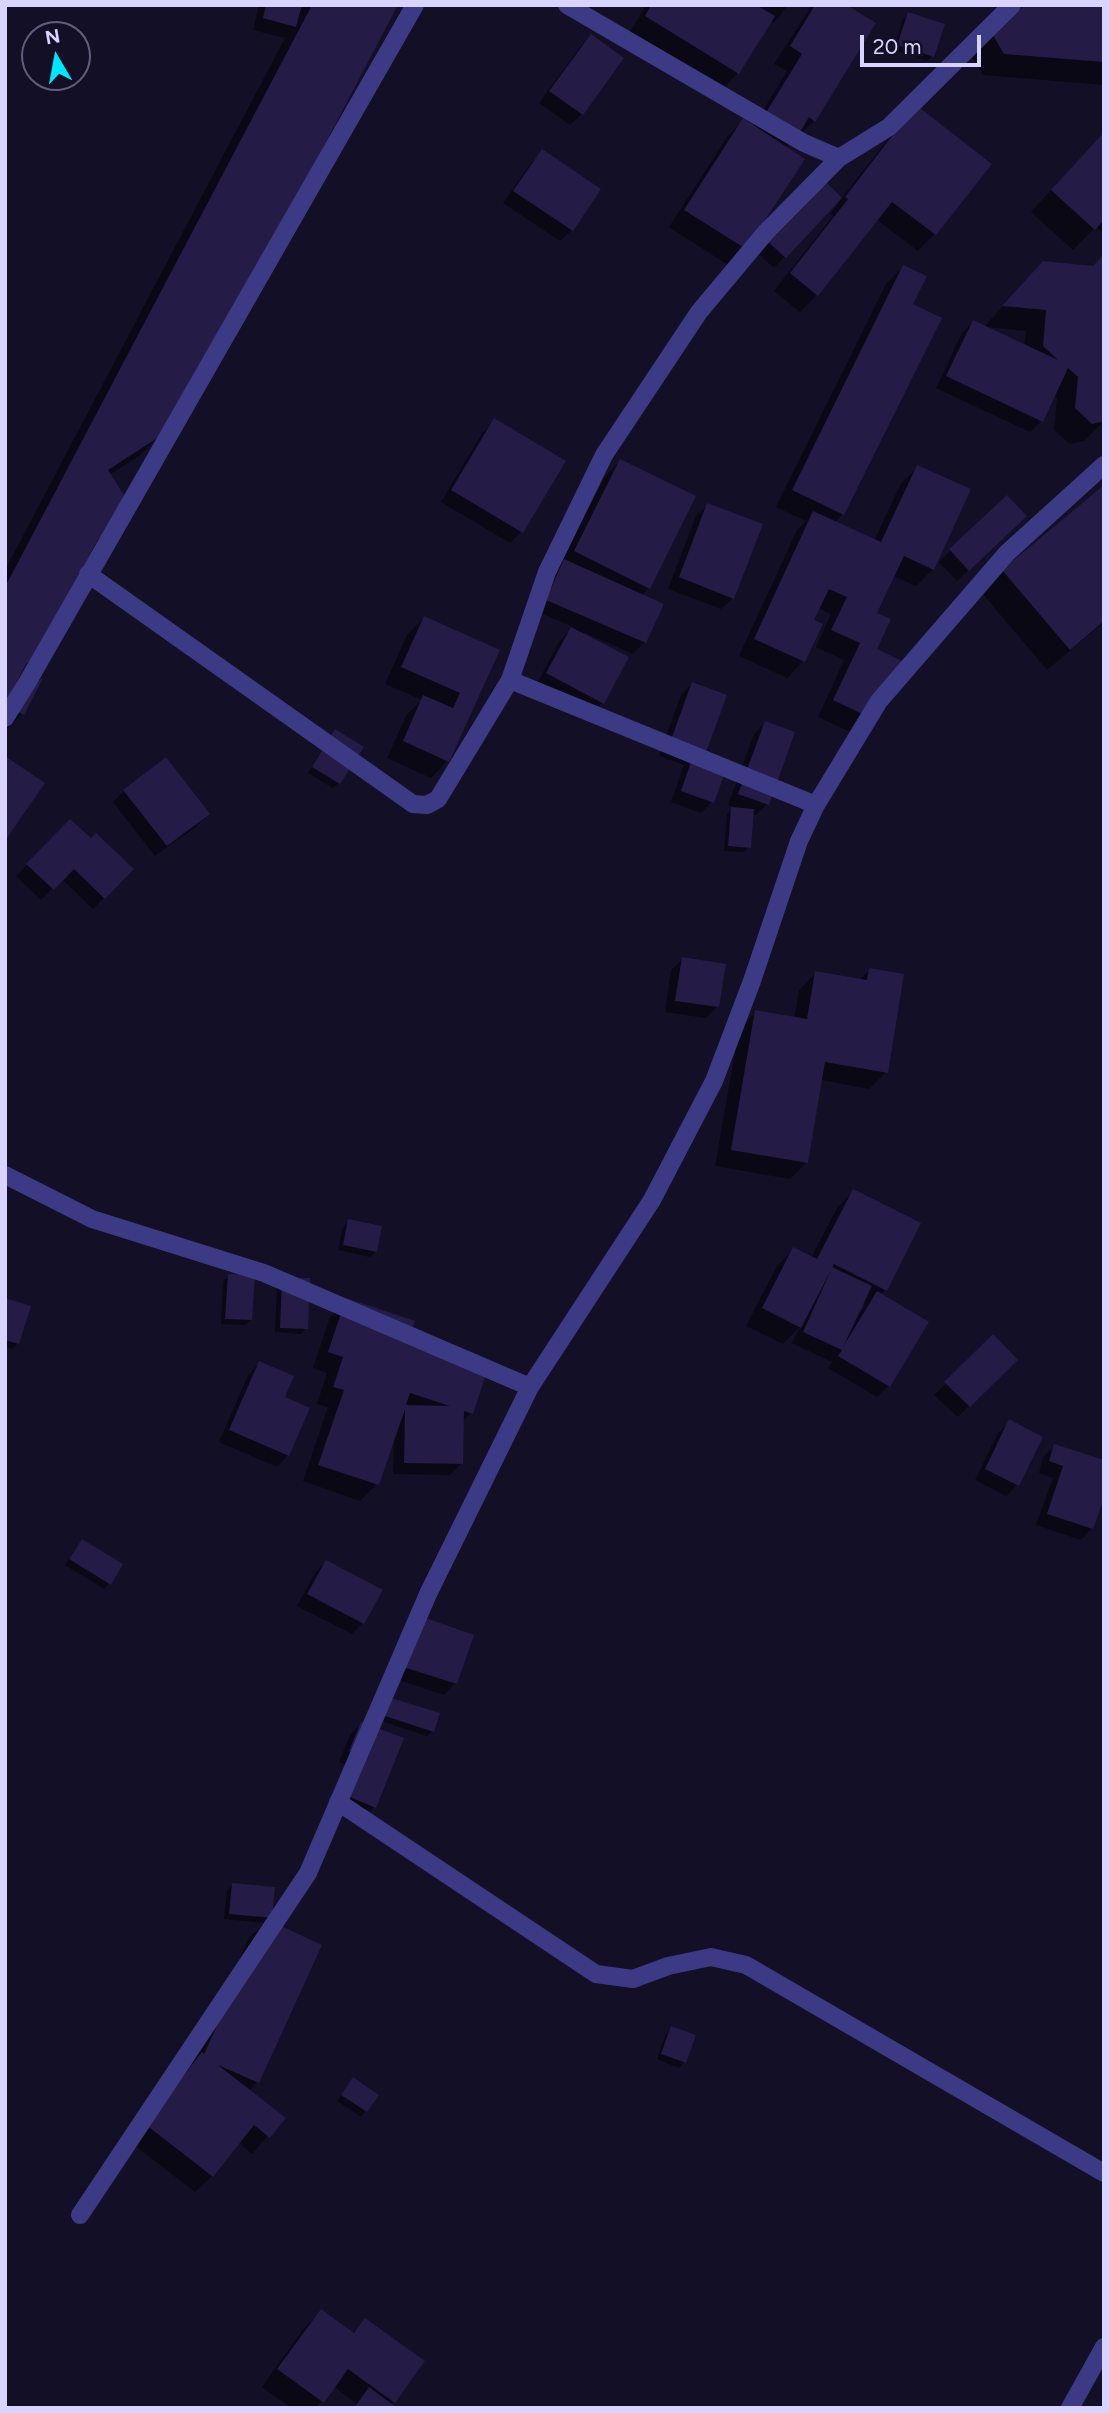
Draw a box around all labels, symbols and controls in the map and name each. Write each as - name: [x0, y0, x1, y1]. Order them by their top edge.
- north arrow: [21, 21, 91, 91]
- scale bar: [864, 21, 985, 65]
- text: N: [43, 24, 62, 49]
- text: 20 m: [873, 34, 921, 59]

